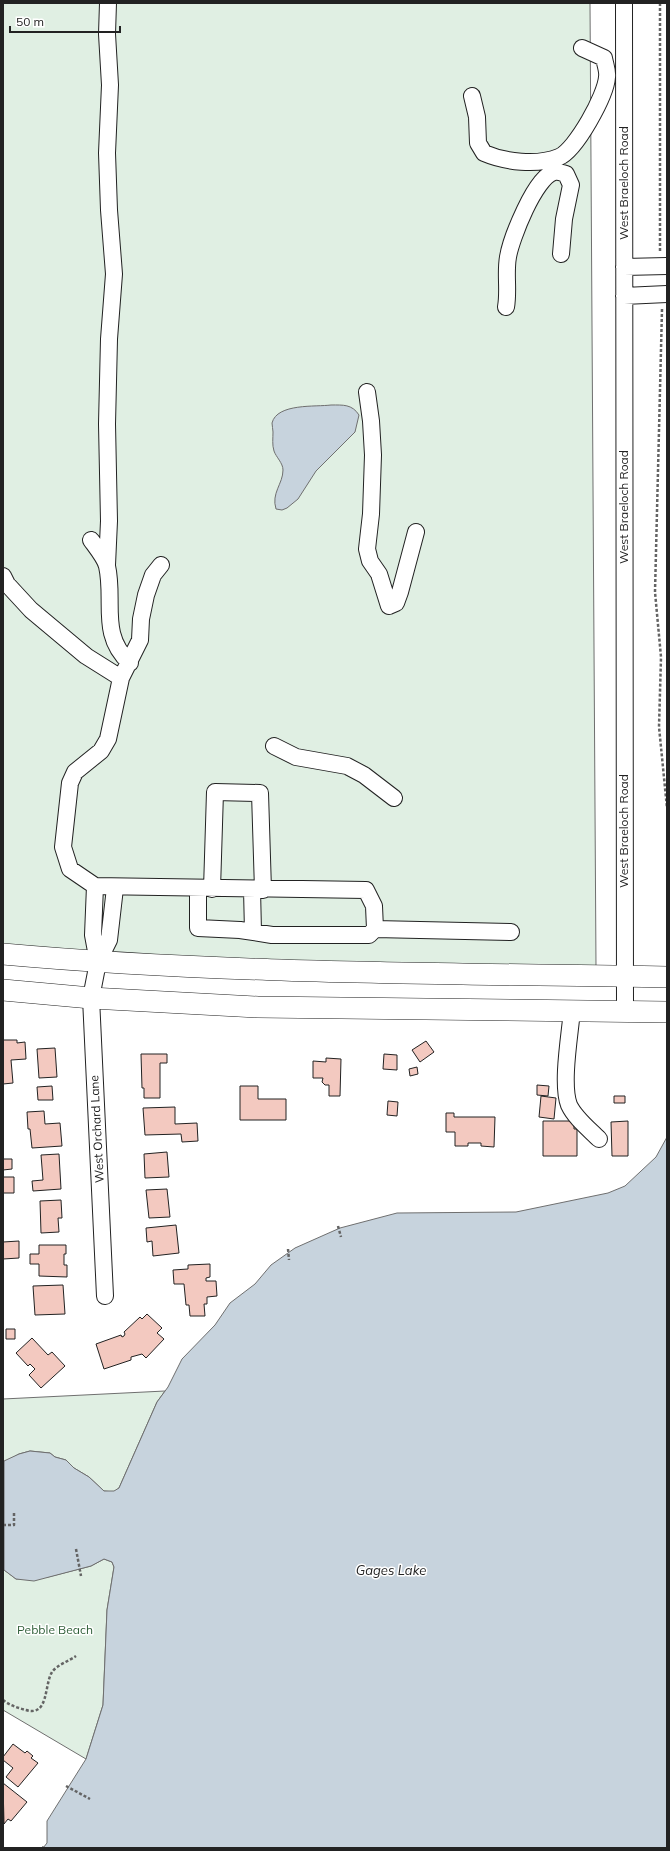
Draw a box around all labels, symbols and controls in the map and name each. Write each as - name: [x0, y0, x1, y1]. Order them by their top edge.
- scale bar: [10, 8, 120, 34]
- text: 50 m: [16, 14, 44, 29]
- street label: West Braeloch Road: [616, 126, 631, 240]
- street label: West Braeloch Road: [616, 450, 631, 564]
- street label: West Braeloch Road: [616, 774, 631, 888]
- street label: West Orchard Lane: [86, 1075, 107, 1183]
- water label: Gages Lake: [356, 1562, 426, 1578]
- park label: Pebble Beach: [17, 1622, 93, 1637]

